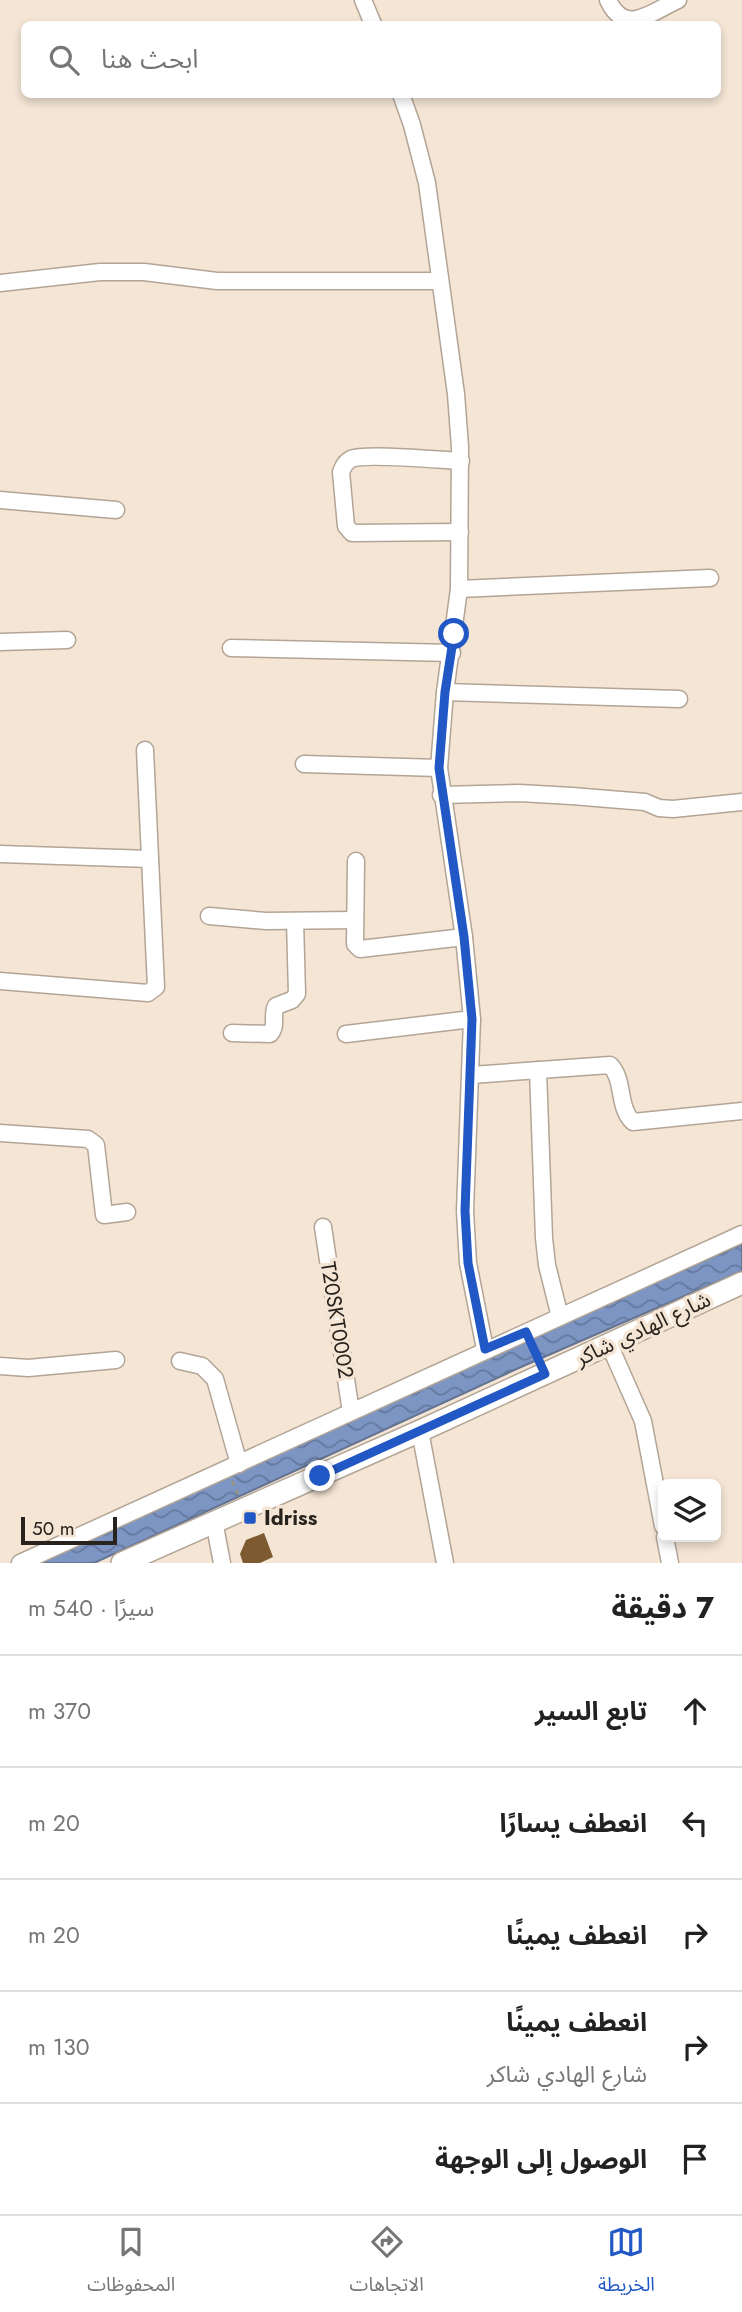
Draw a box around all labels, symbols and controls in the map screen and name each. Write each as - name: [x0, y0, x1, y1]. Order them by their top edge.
- search box: [21, 21, 721, 98]
- text: ابحث هنا: [101, 40, 198, 78]
- icon: search: [45, 41, 83, 79]
- route start: [438, 618, 469, 649]
- street label: T20SKT0002: [313, 1259, 361, 1381]
- street label: شارع الهادي شاكر: [569, 1284, 716, 1375]
- route end: [304, 1460, 335, 1491]
- map controls: [658, 1479, 721, 1542]
- button: layers: [658, 1479, 721, 1542]
- place label: Idriss: [264, 1503, 318, 1533]
- marker: Idriss: [242, 1510, 258, 1526]
- scale bar: [21, 1514, 117, 1546]
- text: 50 m: [32, 1515, 75, 1542]
- text: 7 دقيقة: [611, 1586, 714, 1629]
- text: سيرًا · 540 m: [28, 1591, 154, 1625]
- text: تابع السير: [535, 1692, 647, 1730]
- icon: ahead: [676, 1692, 714, 1730]
- text: 370 m: [28, 1694, 91, 1728]
- text: انعطف يسارًا: [500, 1804, 647, 1842]
- icon: left: [676, 1804, 714, 1842]
- text: 20 m: [28, 1806, 80, 1840]
- text: انعطف يمينًا: [506, 1916, 647, 1954]
- icon: right: [676, 1916, 714, 1954]
- text: 20 m: [28, 1918, 80, 1952]
- text: انعطف يمينًا: [506, 2003, 647, 2041]
- icon: right: [676, 2028, 714, 2066]
- text: 130 m: [28, 2030, 90, 2064]
- text: شارع الهادي شاكر: [487, 2057, 647, 2091]
- text: الوصول إلى الوجهة: [435, 2140, 647, 2178]
- icon: arrive: [676, 2140, 714, 2178]
- tab: المحفوظات: [87, 2223, 175, 2305]
- tab: الاتجاهات: [350, 2223, 424, 2305]
- tab: الخريطة: [598, 2223, 655, 2305]

